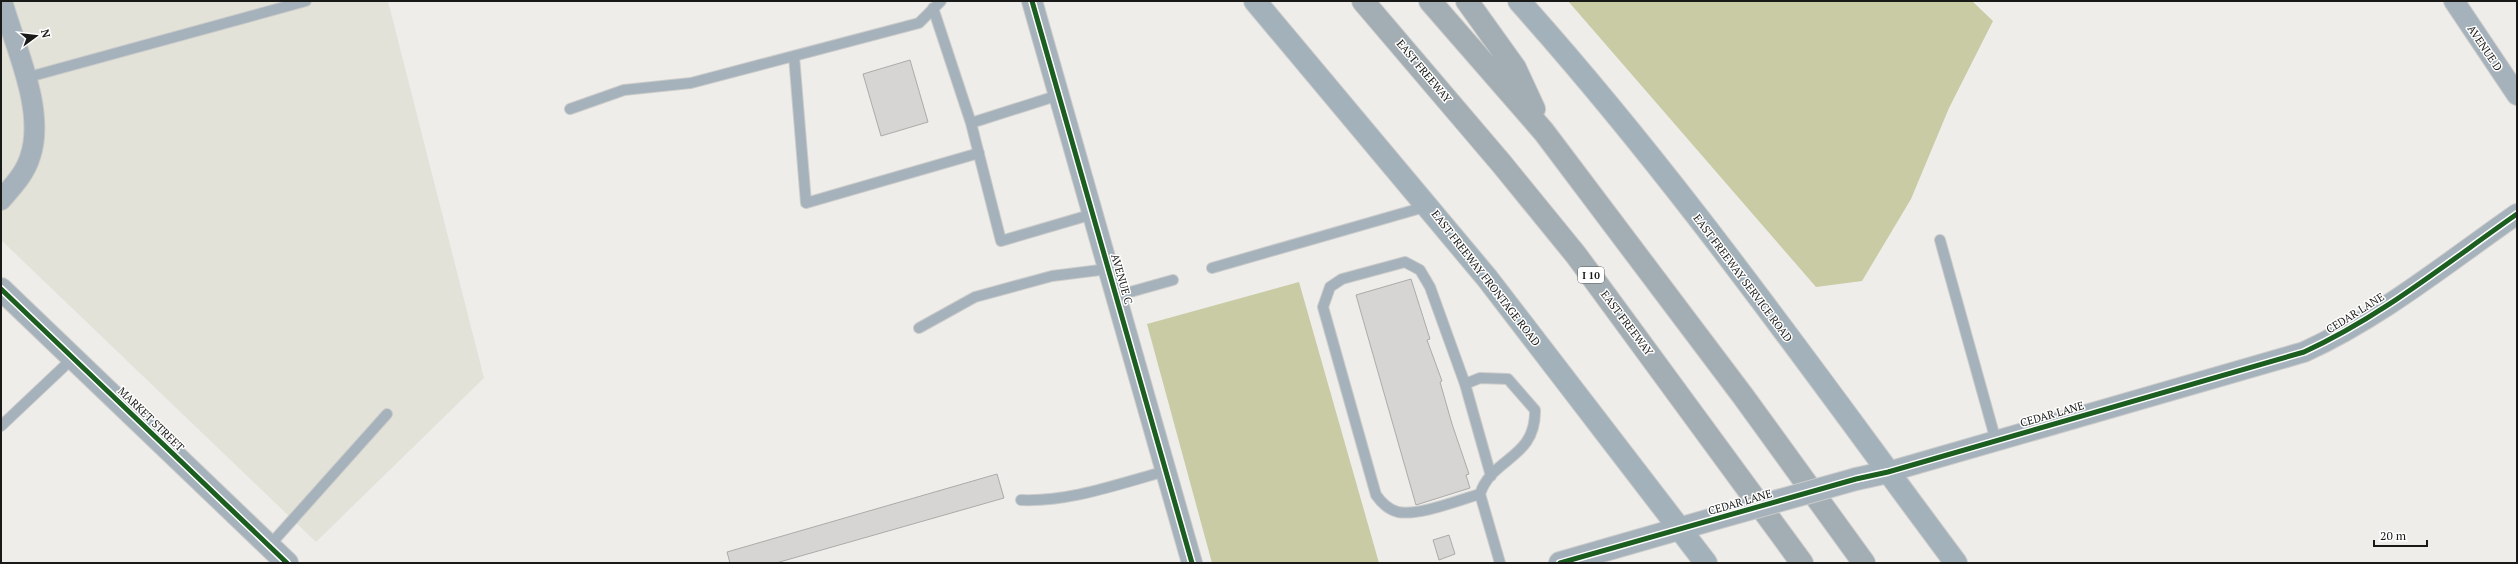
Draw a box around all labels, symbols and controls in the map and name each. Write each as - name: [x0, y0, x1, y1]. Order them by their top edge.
- north arrow: [16, 16, 56, 56]
- street label: AVENUE D: [2464, 22, 2506, 74]
- text: N: [38, 28, 54, 40]
- street label: EAST FREEWAY: [1394, 37, 1455, 106]
- street label: EAST FREEWAY FRONTAGE ROAD: [1429, 207, 1544, 349]
- street label: EAST FREEWAY SERVICE ROAD: [1690, 211, 1796, 345]
- street label: AVENUE C: [1108, 252, 1136, 306]
- road number: I 10: [1578, 267, 1604, 283]
- street label: EAST FREEWAY: [1598, 288, 1657, 359]
- street label: CEDAR LANE: [2323, 290, 2387, 336]
- street label: MARKET STREET: [115, 384, 187, 454]
- street label: CEDAR LANE: [2018, 398, 2086, 430]
- street label: CEDAR LANE: [1706, 486, 1774, 518]
- scale bar: [2374, 522, 2427, 548]
- text: 20 m: [2380, 528, 2407, 543]

